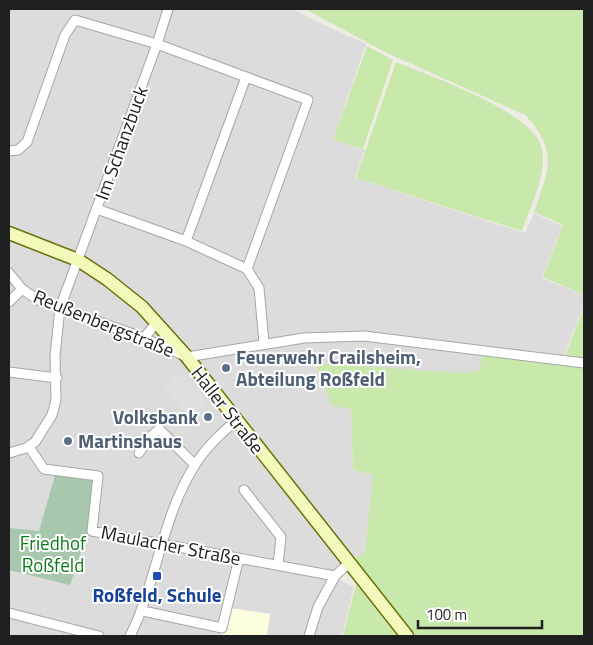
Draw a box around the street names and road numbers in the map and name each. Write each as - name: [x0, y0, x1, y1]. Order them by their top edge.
- street label: Im Schanzbuck: [86, 82, 155, 204]
- street label: Reußenbergstraße: [29, 281, 179, 364]
- street label: Haller Straße: [185, 359, 272, 460]
- street label: Maulacher Straße: [99, 517, 243, 572]

